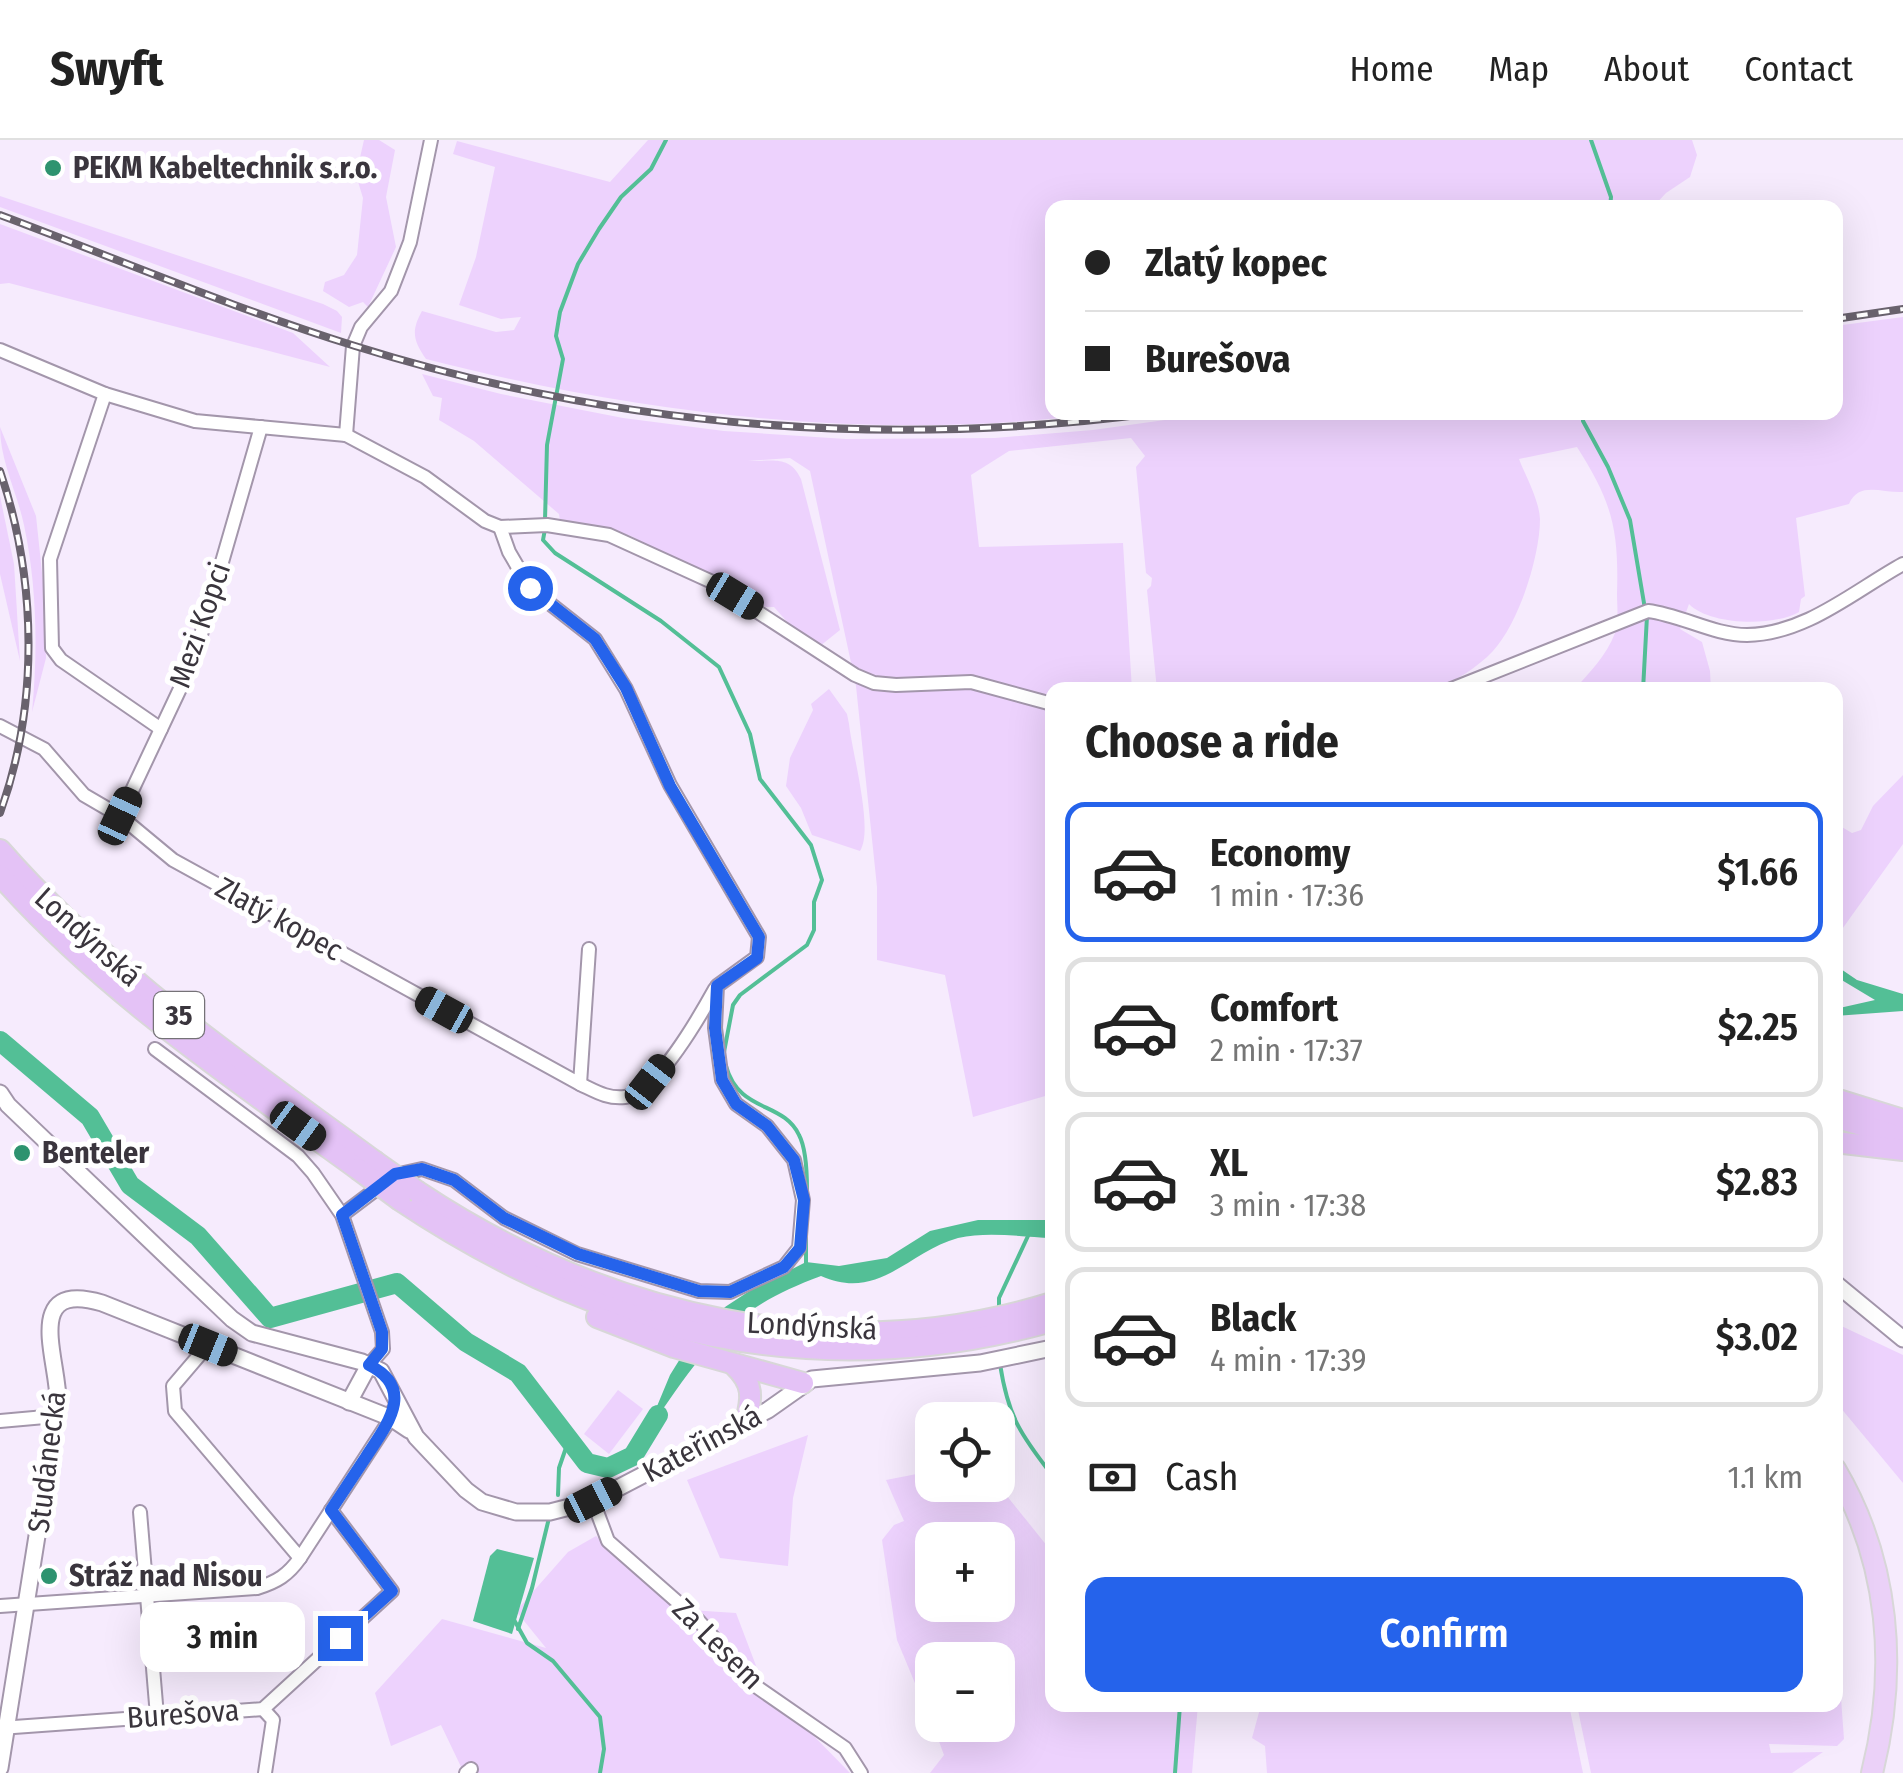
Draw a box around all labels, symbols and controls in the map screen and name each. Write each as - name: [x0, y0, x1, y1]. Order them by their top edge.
- text: Swyft: [50, 40, 163, 98]
- text: Home: [1350, 48, 1433, 90]
- text: Map: [1488, 48, 1549, 90]
- text: About: [1604, 48, 1689, 90]
- text: Contact: [1744, 48, 1853, 90]
- place label: PEKM Kabeltechnik s.r.o.: [73, 150, 377, 186]
- marker: PEKM Kabeltechnik s.r.o.: [42, 157, 64, 179]
- text: Zlatý kopec: [1145, 240, 1327, 286]
- text: Burešova: [1145, 336, 1291, 382]
- street label: Mezi Kopci: [162, 558, 238, 692]
- route start: [508, 566, 553, 611]
- car: [702, 568, 768, 624]
- text: Choose a ride: [1085, 715, 1339, 769]
- car: [94, 782, 146, 850]
- icon: car: [1090, 827, 1180, 917]
- text: Economy: [1210, 830, 1350, 876]
- text: $1.66: [1717, 849, 1798, 895]
- street label: Zlatý kopec: [209, 869, 349, 969]
- text: 1 min · 17:36: [1210, 876, 1364, 914]
- street label: Londýnská: [27, 880, 149, 994]
- car: [410, 982, 478, 1038]
- icon: car: [1090, 982, 1180, 1072]
- text: Comfort: [1210, 985, 1338, 1031]
- road number: 35: [154, 992, 204, 1038]
- text: $2.25: [1718, 1004, 1798, 1050]
- text: 2 min · 17:37: [1210, 1031, 1363, 1069]
- car: [620, 1049, 680, 1115]
- car: [265, 1096, 331, 1156]
- place label: Benteler: [42, 1135, 150, 1171]
- icon: car: [1090, 1137, 1180, 1227]
- text: XL: [1210, 1140, 1248, 1186]
- marker: Benteler: [11, 1142, 33, 1164]
- text: $2.83: [1716, 1159, 1798, 1205]
- text: 3 min · 17:38: [1210, 1186, 1366, 1224]
- icon: car: [1090, 1292, 1180, 1382]
- text: Black: [1210, 1295, 1296, 1341]
- street label: Londýnská: [746, 1305, 878, 1347]
- text: $3.02: [1716, 1314, 1798, 1360]
- car: [175, 1320, 241, 1370]
- text: 4 min · 17:39: [1210, 1341, 1367, 1379]
- street label: Studánecká: [20, 1389, 74, 1535]
- street label: Kateřinská: [636, 1398, 768, 1490]
- map controls: [915, 1402, 1015, 1742]
- button: locate: [915, 1402, 1015, 1502]
- icon: cash: [1085, 1450, 1140, 1505]
- text: Cash: [1165, 1454, 1239, 1500]
- text: 1.1 km: [1727, 1458, 1803, 1496]
- car: [559, 1473, 627, 1527]
- button: +: [915, 1522, 1015, 1622]
- place label: Stráž nad Nisou: [69, 1558, 263, 1594]
- marker: Stráž nad Nisou: [38, 1565, 60, 1587]
- button: Confirm: [1085, 1577, 1803, 1692]
- street label: Za Lesem: [665, 1591, 771, 1697]
- callout: 3 min: [140, 1603, 305, 1673]
- route end: [318, 1616, 363, 1661]
- text: 3 min: [187, 1618, 258, 1656]
- button: −: [915, 1642, 1015, 1742]
- street label: Burešova: [126, 1692, 240, 1736]

